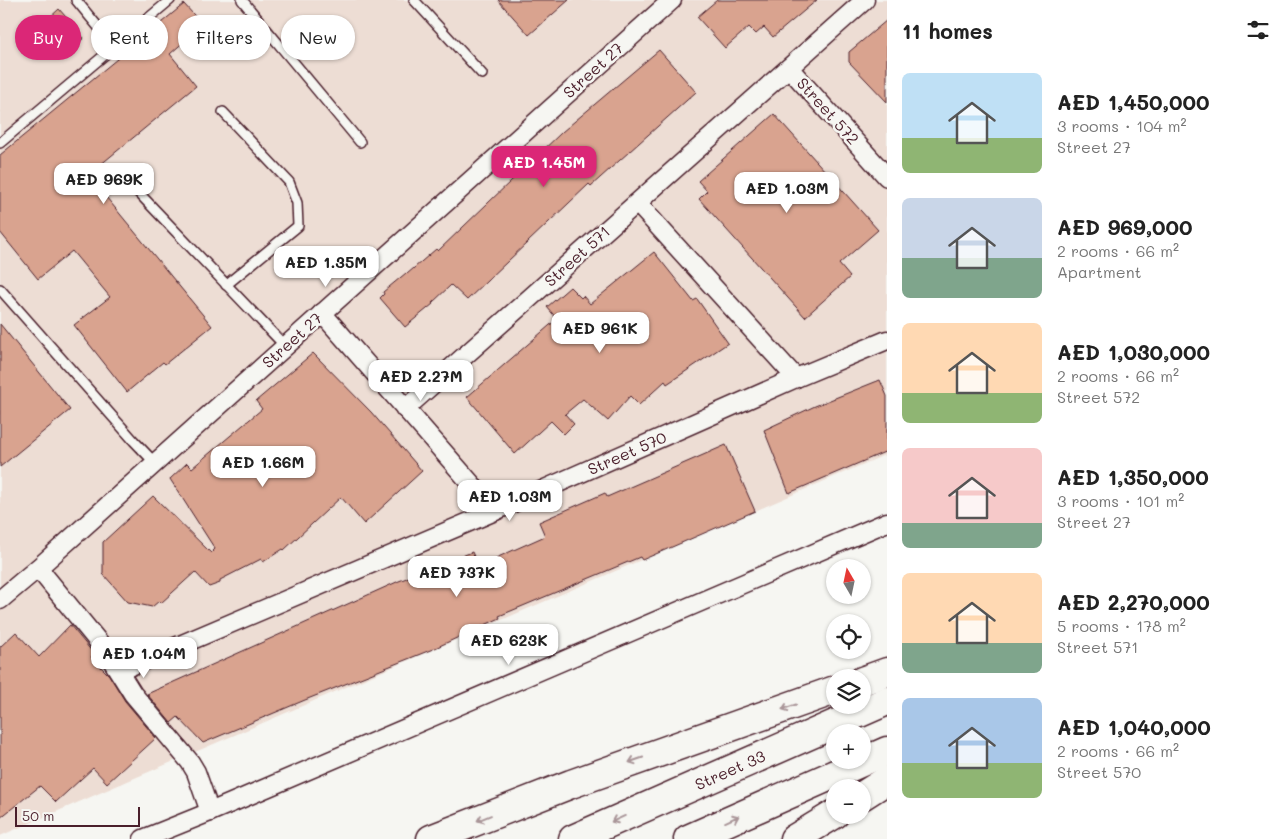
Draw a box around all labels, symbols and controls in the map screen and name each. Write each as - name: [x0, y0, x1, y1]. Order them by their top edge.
- chip: Buy: [15, 15, 81, 60]
- chip: Rent: [91, 15, 168, 60]
- chip: Filters: [178, 15, 271, 60]
- chip: New: [281, 15, 355, 60]
- icon: filters: [1244, 16, 1272, 44]
- text: 11 homes: [902, 17, 993, 44]
- street label: Street 27: [558, 37, 627, 102]
- street label: Street 572: [793, 73, 864, 149]
- text: AED 1,450,000: [1057, 88, 1209, 115]
- icon: home: [942, 93, 1002, 153]
- text: 3 rooms · 104 m²: [1057, 115, 1187, 136]
- text: Street 27: [1057, 136, 1131, 157]
- pin: AED 1.45M: [487, 146, 601, 188]
- text: AED 1.45M: [502, 151, 586, 172]
- pin: AED 969K: [52, 162, 156, 205]
- text: AED 969K: [65, 168, 143, 189]
- pin: AED 1.03M: [730, 172, 844, 214]
- text: AED 1.03M: [745, 177, 829, 198]
- text: AED 969,000: [1057, 213, 1193, 240]
- icon: home: [942, 218, 1002, 278]
- street label: Street 571: [539, 221, 614, 291]
- text: 2 rooms · 66 m²: [1057, 240, 1179, 261]
- pin: AED 1.35M: [269, 246, 383, 288]
- text: AED 1.35M: [285, 251, 367, 272]
- text: Apartment: [1057, 261, 1142, 282]
- street label: Street 27: [257, 307, 326, 372]
- pin: AED 961K: [548, 312, 652, 354]
- text: AED 961K: [562, 317, 638, 338]
- text: AED 1,030,000: [1057, 338, 1210, 365]
- icon: home: [942, 343, 1002, 403]
- pin: AED 2.27M: [364, 360, 478, 402]
- text: AED 2.27M: [379, 365, 463, 386]
- text: 2 rooms · 66 m²: [1057, 365, 1179, 386]
- text: Street 572: [1057, 386, 1140, 407]
- street label: Street 570: [584, 426, 670, 479]
- pin: AED 1.66M: [206, 446, 320, 488]
- text: AED 1.66M: [222, 451, 304, 472]
- text: AED 1,350,000: [1057, 463, 1209, 490]
- icon: home: [942, 468, 1002, 528]
- pin: AED 1.03M: [453, 480, 567, 522]
- text: AED 1.03M: [468, 485, 552, 506]
- text: 3 rooms · 101 m²: [1057, 490, 1184, 511]
- text: Street 27: [1057, 511, 1131, 532]
- pin: AED 737K: [405, 556, 509, 598]
- north arrow: [826, 559, 871, 604]
- map controls: [826, 559, 871, 824]
- text: AED 737K: [419, 561, 495, 582]
- text: AED 2,270,000: [1057, 588, 1210, 615]
- icon: home: [942, 593, 1002, 653]
- button: locate: [826, 614, 871, 659]
- text: 5 rooms · 178 m²: [1057, 615, 1186, 636]
- pin: AED 623K: [457, 624, 561, 666]
- text: AED 623K: [470, 629, 548, 650]
- pin: AED 1.04M: [87, 636, 201, 679]
- text: Street 571: [1057, 636, 1138, 657]
- text: AED 1.04M: [102, 642, 186, 663]
- button: layers: [826, 669, 871, 714]
- one-way arrow: [781, 702, 797, 712]
- text: AED 1,040,000: [1057, 713, 1211, 740]
- icon: home: [942, 718, 1002, 778]
- button: +: [826, 724, 871, 769]
- text: 2 rooms · 66 m²: [1057, 740, 1179, 761]
- street label: Street 33: [691, 745, 768, 794]
- one-way arrow: [628, 756, 644, 765]
- text: Street 570: [1057, 761, 1141, 782]
- button: −: [826, 779, 871, 824]
- scale bar: [15, 804, 140, 827]
- text: 50 m: [22, 806, 54, 825]
- one-way arrow: [477, 814, 492, 823]
- one-way arrow: [724, 814, 739, 824]
- one-way arrow: [611, 815, 626, 825]

